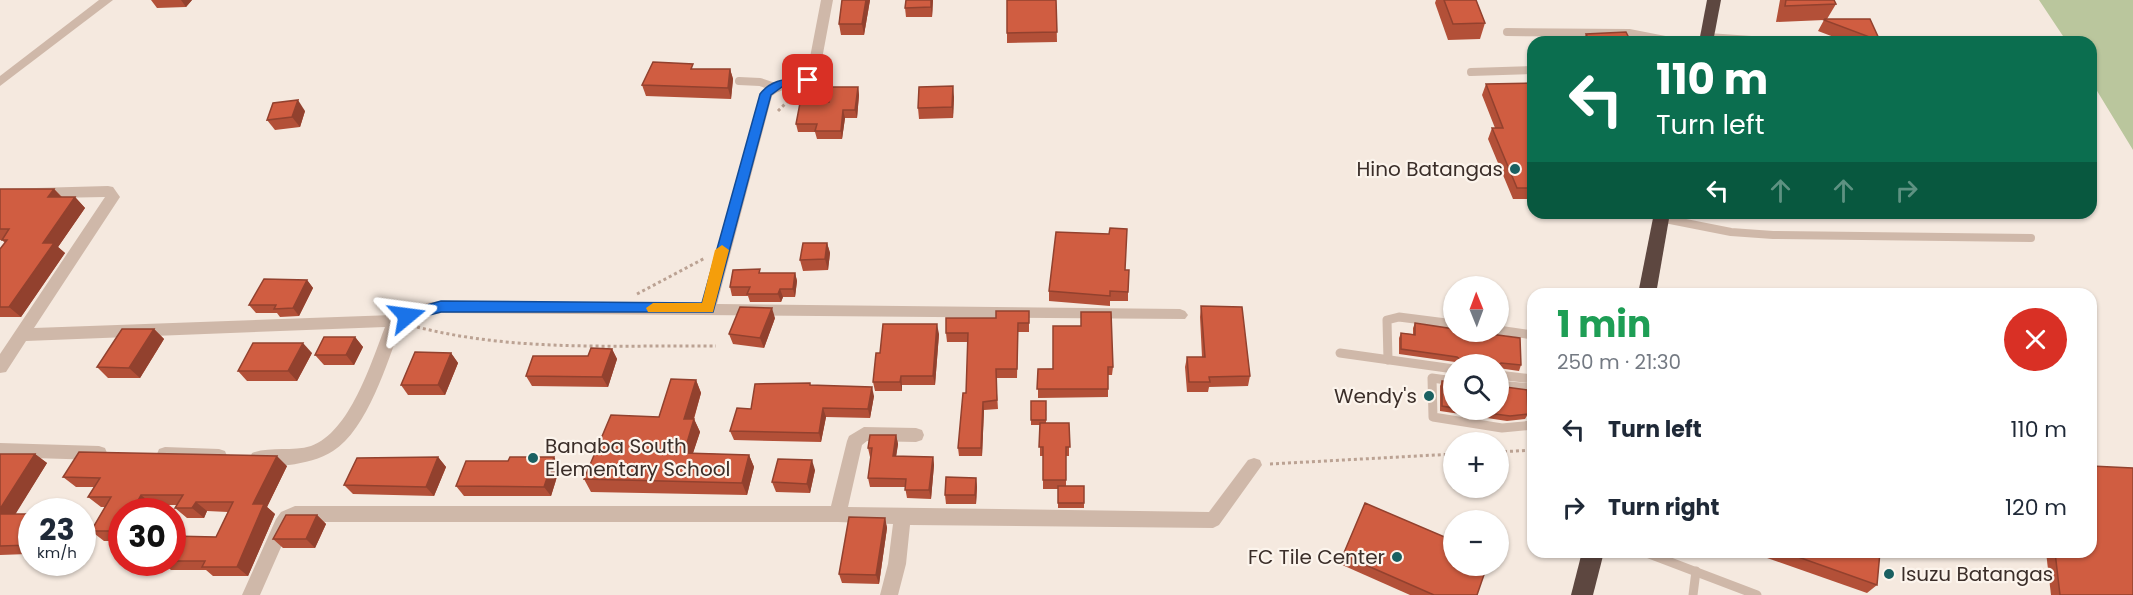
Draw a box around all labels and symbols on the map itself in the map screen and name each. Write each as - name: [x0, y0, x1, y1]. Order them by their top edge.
- pin: [782, 54, 833, 105]
- place label: Hino Batangas: [1356, 155, 1503, 183]
- marker: Hino Batangas: [1508, 162, 1522, 176]
- north arrow: [1443, 276, 1509, 342]
- position arrow: [375, 284, 439, 348]
- place label: Wendy's: [1334, 382, 1417, 410]
- marker: Wendy's: [1422, 389, 1436, 403]
- place label: Banaba South Elementary School: [545, 432, 730, 483]
- marker: Banaba South Elementary School: [526, 451, 540, 465]
- speed limit sign: 30: [108, 498, 186, 576]
- place label: FC Tile Center: [1248, 543, 1385, 571]
- marker: FC Tile Center: [1390, 550, 1404, 564]
- place label: Isuzu Batangas: [1901, 560, 2053, 588]
- marker: Isuzu Batangas: [1882, 567, 1896, 581]

